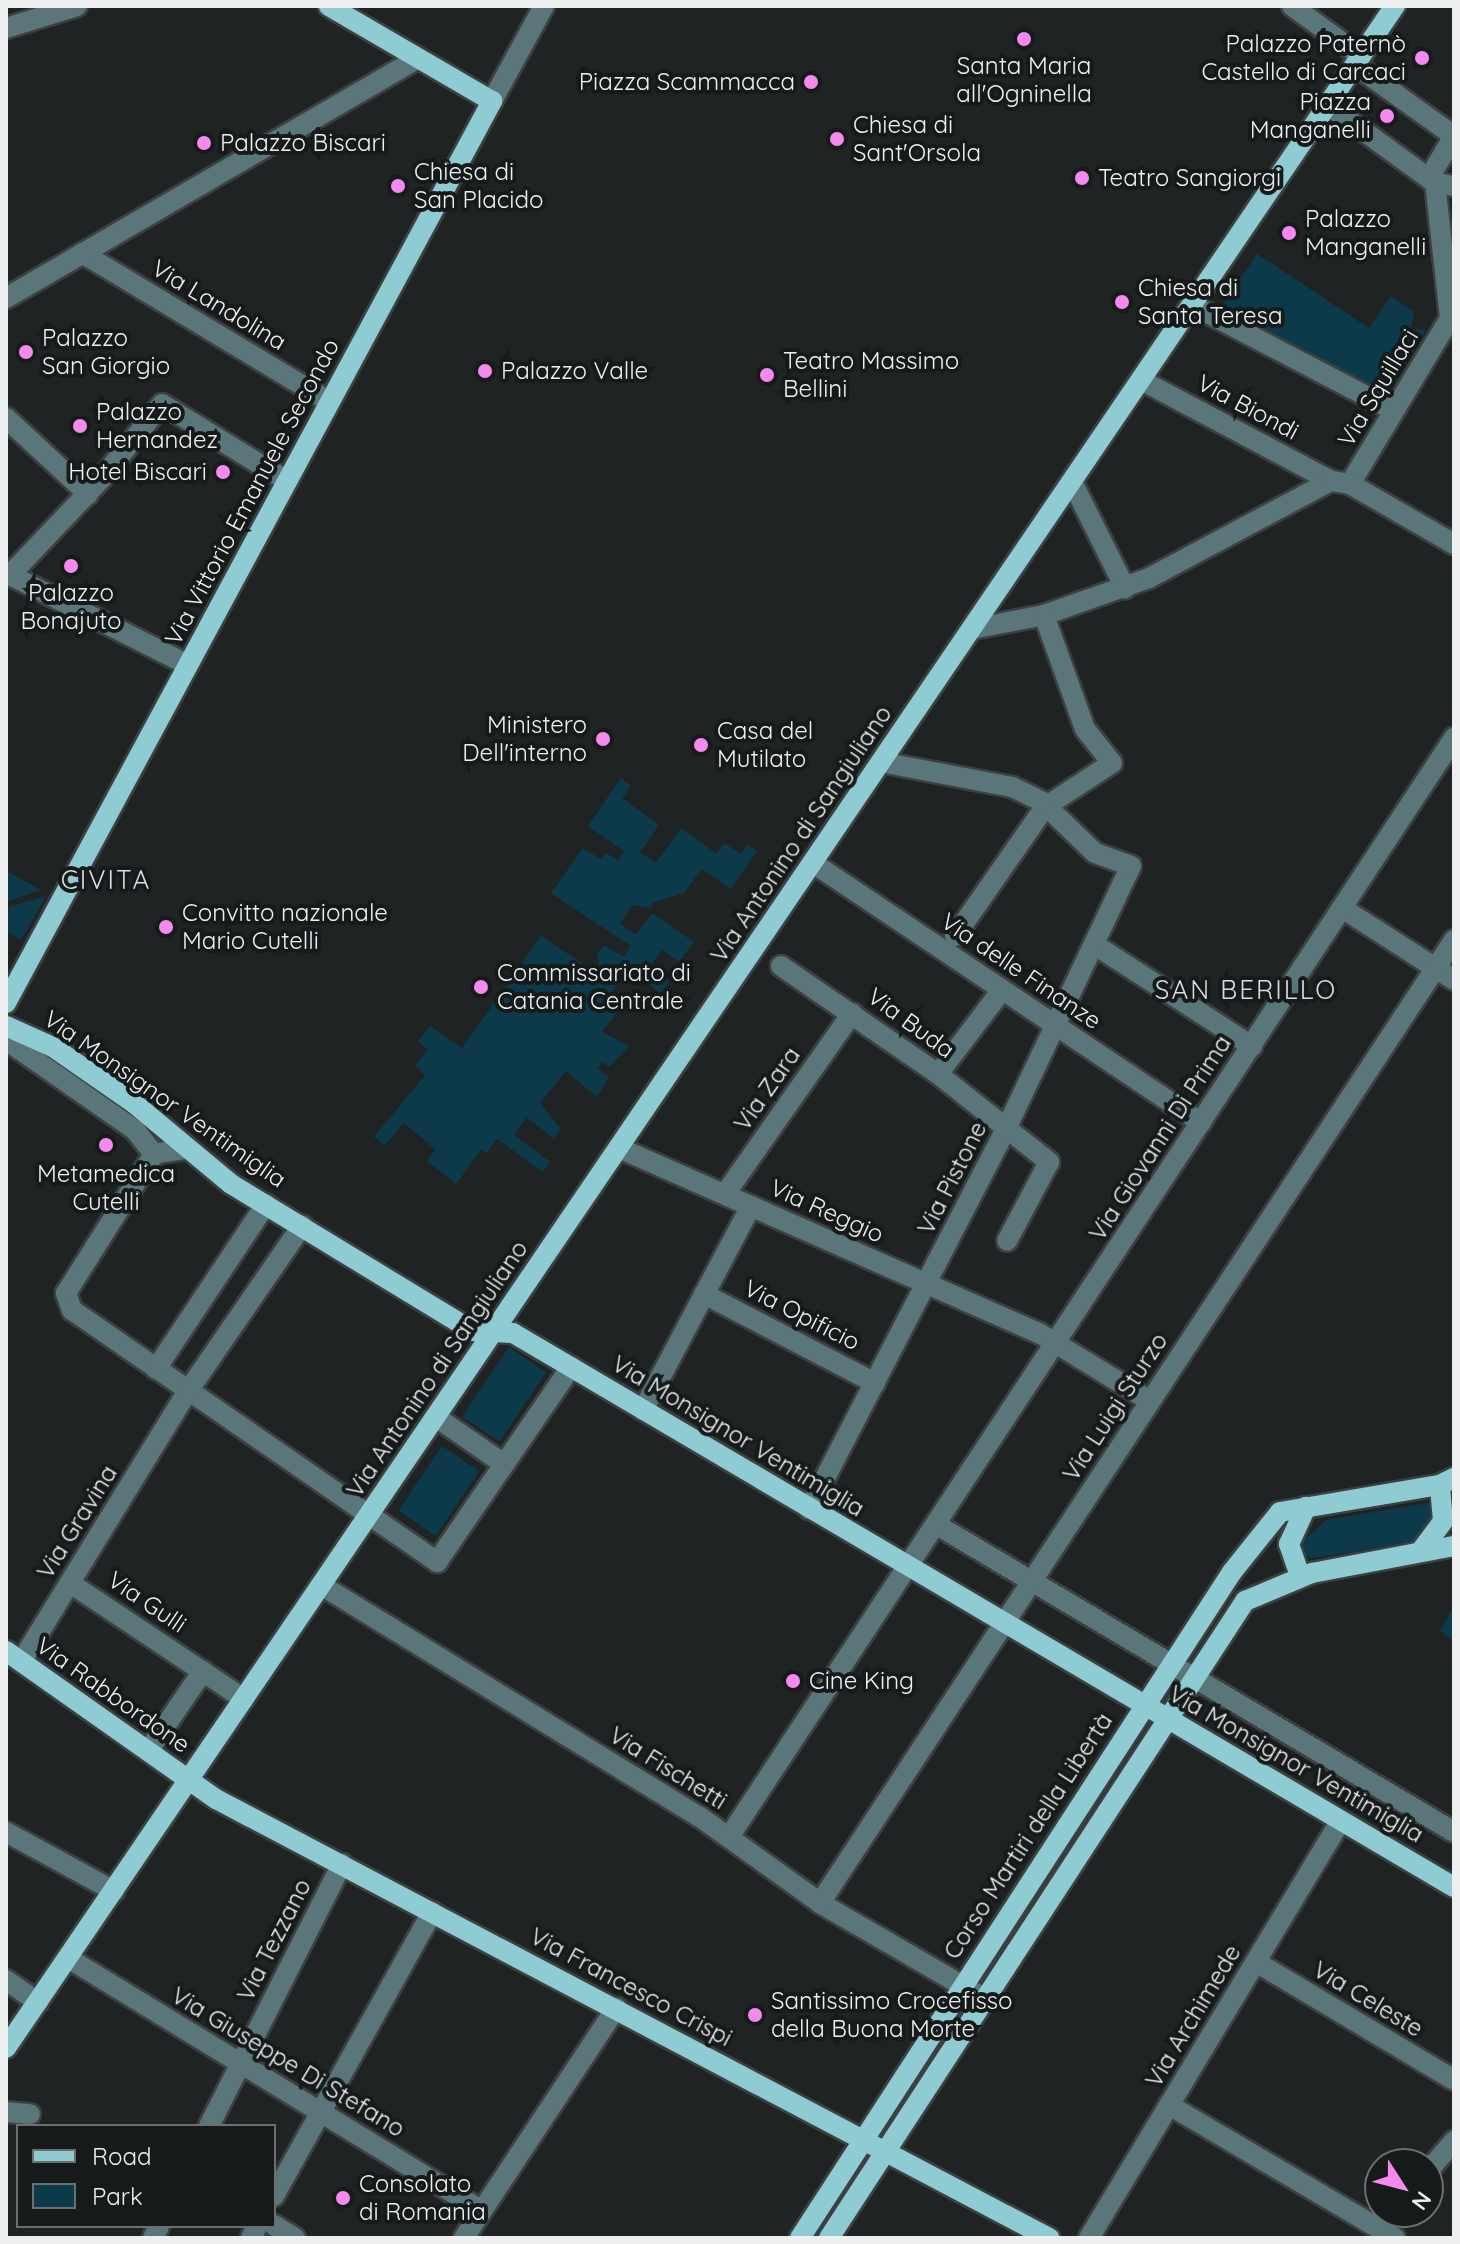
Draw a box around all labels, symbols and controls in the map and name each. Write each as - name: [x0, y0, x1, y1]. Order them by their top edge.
- marker: Santa Maria all'Ogninella: [1015, 30, 1033, 48]
- place label: Palazzo Paternò Castello di Carcaci: [1201, 30, 1406, 86]
- marker: Palazzo Paternò Castello di Carcaci: [1413, 49, 1431, 67]
- place label: Santa Maria all'Ogninella: [956, 52, 1092, 108]
- place label: Piazza Scammacca: [579, 68, 795, 96]
- marker: Piazza Scammacca: [802, 73, 820, 91]
- place label: Piazza Manganelli: [1250, 88, 1371, 144]
- marker: Piazza Manganelli: [1378, 107, 1396, 125]
- place label: Chiesa di Sant'Orsola: [853, 111, 981, 167]
- place label: Palazzo Biscari: [220, 129, 386, 157]
- marker: Chiesa di Sant'Orsola: [828, 130, 846, 148]
- marker: Palazzo Biscari: [195, 134, 213, 152]
- place label: Chiesa di San Placido: [414, 158, 543, 214]
- place label: Teatro Sangiorgi: [1098, 164, 1281, 192]
- marker: Teatro Sangiorgi: [1073, 169, 1091, 187]
- marker: Chiesa di San Placido: [389, 177, 407, 195]
- place label: Palazzo Manganelli: [1305, 205, 1426, 261]
- marker: Palazzo Manganelli: [1280, 224, 1298, 242]
- street label: Via Landolina: [147, 254, 291, 356]
- place label: Chiesa di Santa Teresa: [1138, 274, 1283, 330]
- marker: Chiesa di Santa Teresa: [1113, 293, 1131, 311]
- place label: Palazzo San Giorgio: [42, 324, 170, 380]
- street label: Via Squillaci: [1332, 324, 1424, 452]
- street label: Via Vittorio Emanuele Secondo: [159, 334, 345, 650]
- marker: Palazzo San Giorgio: [17, 343, 35, 361]
- place label: Teatro Massimo Bellini: [783, 347, 959, 403]
- place label: Palazzo Valle: [501, 357, 648, 385]
- marker: Palazzo Valle: [476, 362, 494, 380]
- marker: Teatro Massimo Bellini: [758, 366, 776, 384]
- street label: Via Biondi: [1192, 368, 1304, 446]
- place label: Palazzo Hernandez: [96, 398, 218, 454]
- marker: Palazzo Hernandez: [71, 417, 89, 435]
- place label: Hotel Biscari: [68, 458, 207, 486]
- marker: Hotel Biscari: [214, 463, 232, 481]
- marker: Palazzo Bonajuto: [62, 557, 80, 575]
- place label: Palazzo Bonajuto: [20, 579, 122, 635]
- street label: Via Antonino di Sangiuliano: [704, 700, 898, 968]
- place label: Ministero Dell'interno: [462, 711, 587, 767]
- place label: Casa del Mutilato: [717, 717, 813, 773]
- marker: Ministero Dell'interno: [594, 730, 612, 748]
- marker: Casa del Mutilato: [692, 736, 710, 754]
- district label: CIVITA: [61, 864, 151, 896]
- place label: Convitto nazionale Mario Cutelli: [182, 899, 388, 955]
- street label: Via delle Finanze: [935, 907, 1107, 1035]
- marker: Convitto nazionale Mario Cutelli: [157, 918, 175, 936]
- place label: Commissariato di Catania Centrale: [497, 959, 691, 1015]
- district label: SAN BERILLO: [1155, 974, 1337, 1006]
- marker: Commissariato di Catania Centrale: [472, 978, 490, 996]
- street label: Via Buda: [862, 982, 960, 1064]
- street label: Via Monsignor Ventimiglia: [38, 1004, 292, 1194]
- street label: Via Giovanni Di Prima: [1083, 1030, 1237, 1246]
- street label: Via Zara: [728, 1042, 806, 1136]
- street label: Via Pistone: [911, 1117, 993, 1239]
- marker: Metamedica Cutelli: [95, 1134, 117, 1156]
- place label: Metamedica Cutelli: [37, 1160, 175, 1216]
- street label: Via Reggio: [766, 1173, 888, 1249]
- street label: Via Antonino di Sangiuliano: [340, 1235, 534, 1503]
- street label: Via Opificio: [739, 1274, 865, 1356]
- street label: Via Luigi Sturzo: [1056, 1328, 1174, 1486]
- street label: Via Monsignor Ventimiglia: [607, 1349, 869, 1523]
- street label: Via Gravina: [31, 1460, 123, 1584]
- street label: Via Gulli: [102, 1565, 192, 1639]
- street label: Via Rabbordone: [30, 1631, 196, 1759]
- place label: Cine King: [809, 1667, 914, 1695]
- marker: Cine King: [784, 1672, 802, 1690]
- street label: Via Monsignor Ventimiglia: [1164, 1679, 1428, 1849]
- street label: Corso Martiri della Libertà: [938, 1708, 1118, 1964]
- street label: Via Fischetti: [604, 1720, 732, 1816]
- street label: Via Tezzano: [231, 1874, 317, 2006]
- street label: Via Francesco Crispi: [525, 1922, 737, 2052]
- street label: Via Archimede: [1139, 1940, 1247, 2092]
- street label: Via Celeste: [1308, 1955, 1428, 2043]
- street label: Via Giuseppe Di Stefano: [166, 1981, 410, 2143]
- place label: Santissimo Crocefisso della Buona Morte: [771, 1987, 1012, 2043]
- marker: Santissimo Crocefisso della Buona Morte: [746, 2006, 764, 2024]
- legend: [16, 2124, 276, 2228]
- text: Road: [92, 2141, 152, 2171]
- north arrow: [1364, 2148, 1444, 2228]
- place label: Consolato di Romania: [359, 2170, 486, 2226]
- text: Park: [92, 2181, 143, 2211]
- text: N: [1406, 2186, 1438, 2216]
- marker: Consolato di Romania: [334, 2189, 352, 2207]

